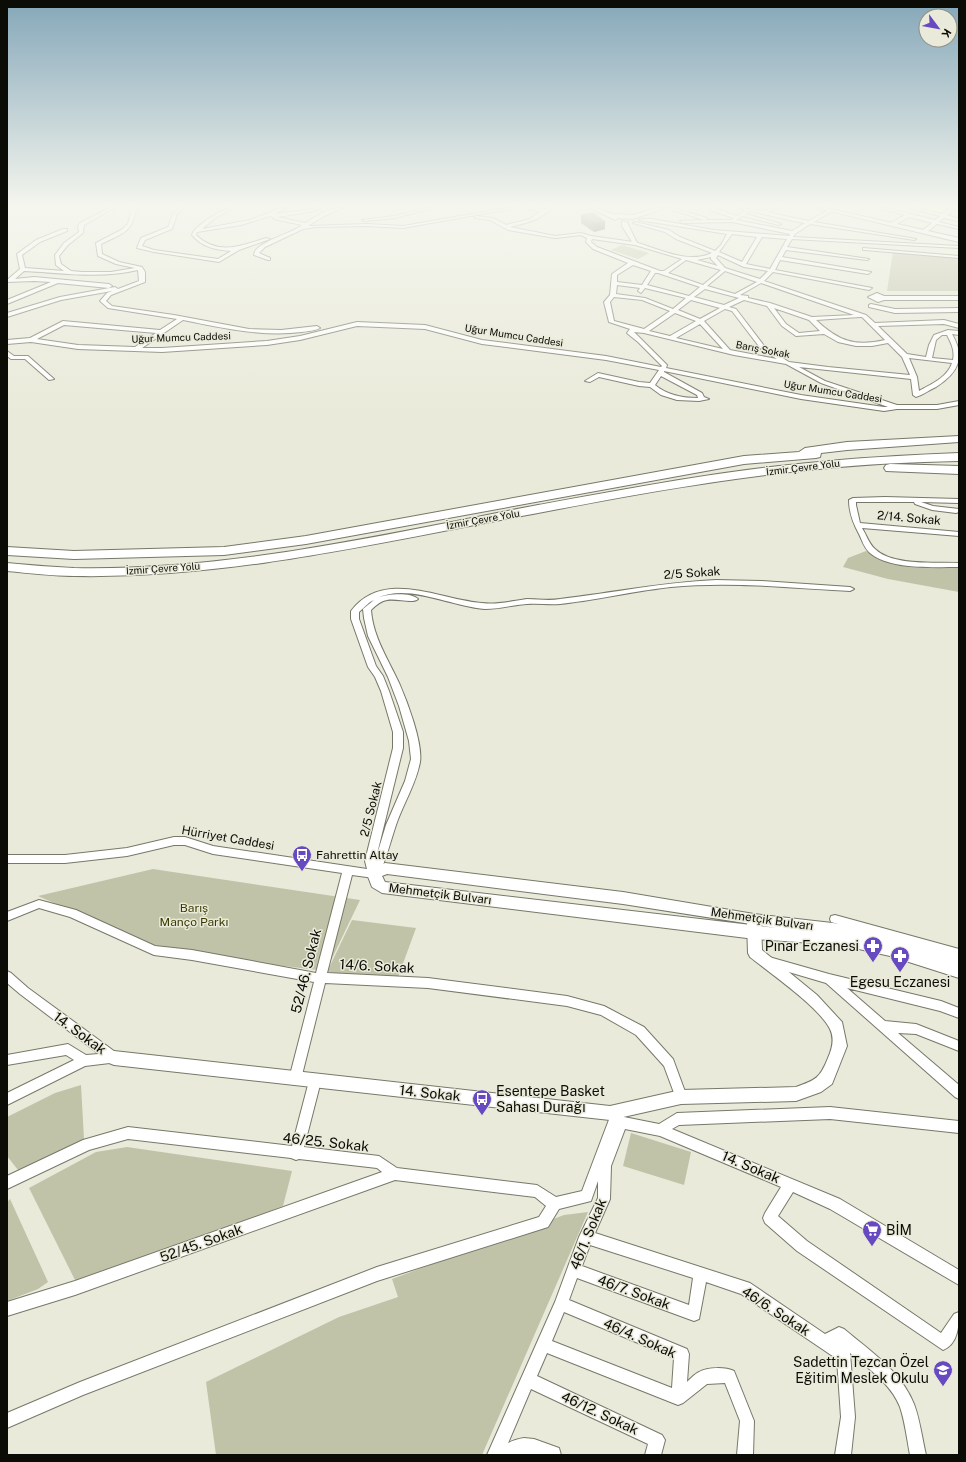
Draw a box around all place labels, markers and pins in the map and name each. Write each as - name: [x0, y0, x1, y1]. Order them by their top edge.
- bus stop icon: Fahrettin Altay: [291, 844, 313, 872]
- place label: Fahrettin Altay: [316, 848, 399, 862]
- pharmacy icon: Pınar Eczanesi: [862, 935, 884, 963]
- place label: Pınar Eczanesi: [765, 938, 859, 954]
- pharmacy icon: Egesu Eczanesi: [889, 945, 911, 973]
- place label: Egesu Eczanesi: [850, 974, 950, 990]
- place label: Esentepe Basket Sahası Durağı: [496, 1083, 605, 1115]
- bus stop icon: Esentepe Basket Sahası Durağı: [471, 1088, 493, 1116]
- supermarket icon: BİM: [861, 1219, 883, 1247]
- place label: BİM: [886, 1220, 912, 1238]
- place label: Sadettin Tezcan Özel Eğitim Meslek Okulu: [793, 1352, 929, 1386]
- school or university icon: Sadettin Tezcan Özel Eğitim Meslek Okulu: [932, 1359, 954, 1387]

